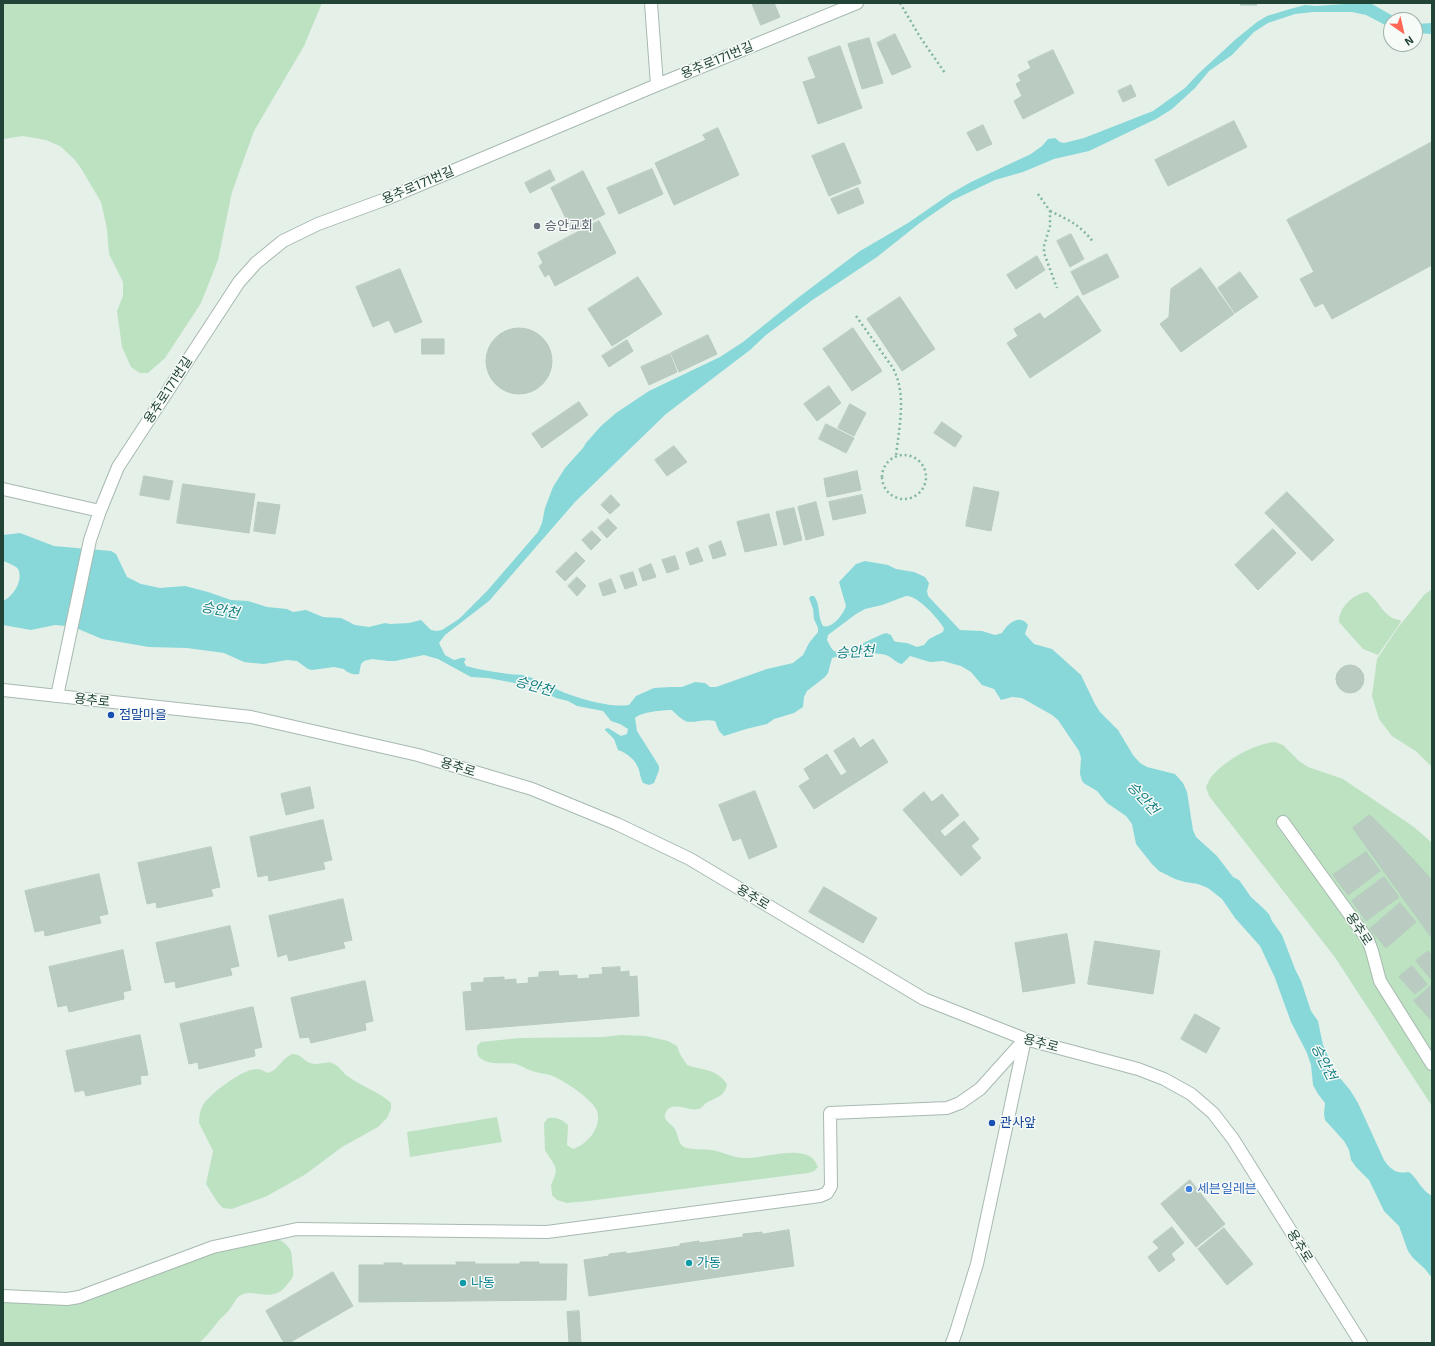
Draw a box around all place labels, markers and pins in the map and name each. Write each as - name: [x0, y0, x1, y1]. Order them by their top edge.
- place label: 승안교회: [545, 218, 593, 234]
- marker: 승안교회: [532, 221, 542, 231]
- place label: 점말마을: [119, 707, 167, 723]
- marker: 점말마을: [106, 710, 116, 720]
- place label: 관사앞: [1000, 1115, 1036, 1131]
- marker: 관사앞: [987, 1118, 997, 1128]
- place label: 세븐일레븐: [1197, 1181, 1257, 1197]
- marker: 세븐일레븐: [1184, 1184, 1194, 1194]
- place label: 가동: [697, 1255, 721, 1271]
- marker: 가동: [684, 1258, 694, 1268]
- place label: 나동: [471, 1275, 495, 1291]
- marker: 나동: [458, 1278, 468, 1288]

